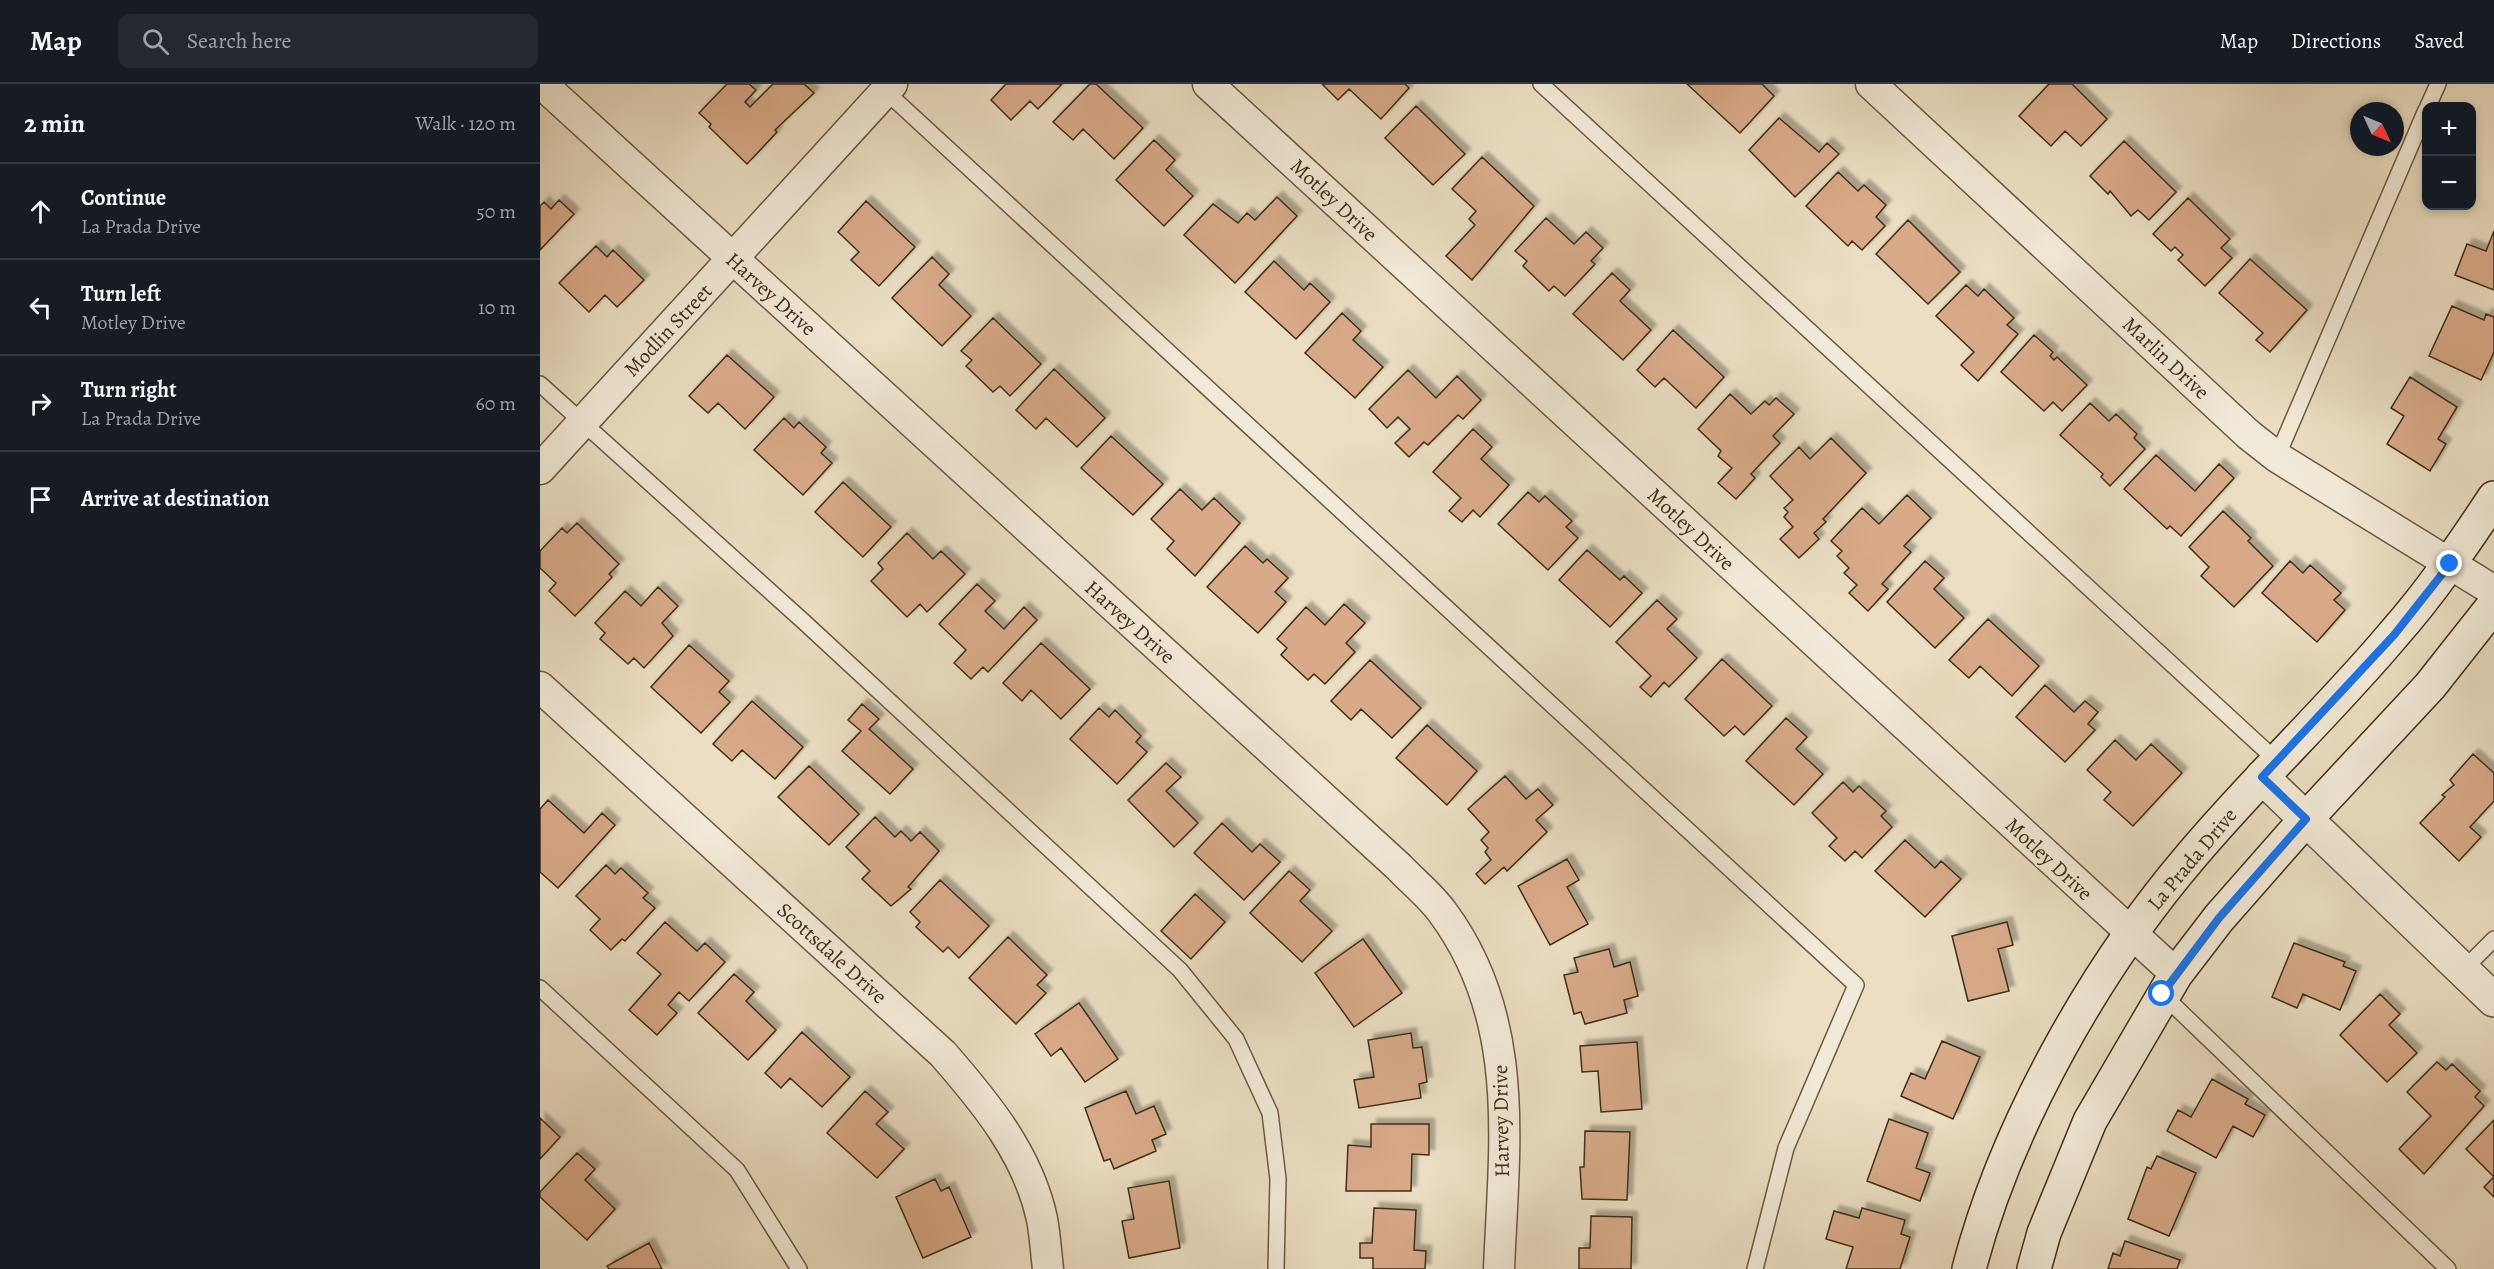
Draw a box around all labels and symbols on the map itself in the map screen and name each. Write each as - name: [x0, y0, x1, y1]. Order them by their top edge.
- north arrow: [2350, 102, 2404, 156]
- street label: Motley Drive: [1284, 152, 1384, 248]
- street label: Harvey Drive: [720, 246, 822, 342]
- street label: Modlin Street: [618, 277, 718, 382]
- street label: Marlin Drive: [2116, 311, 2216, 405]
- street label: Motley Drive: [1641, 481, 1741, 577]
- route end: [2436, 550, 2462, 576]
- street label: Harvey Drive: [1079, 574, 1181, 670]
- street label: La Prada Drive: [2141, 802, 2243, 916]
- street label: Motley Drive: [1999, 811, 2099, 907]
- street label: Scottsdale Drive: [771, 896, 893, 1010]
- route start: [2148, 980, 2174, 1006]
- street label: Harvey Drive: [1486, 1064, 1516, 1178]

